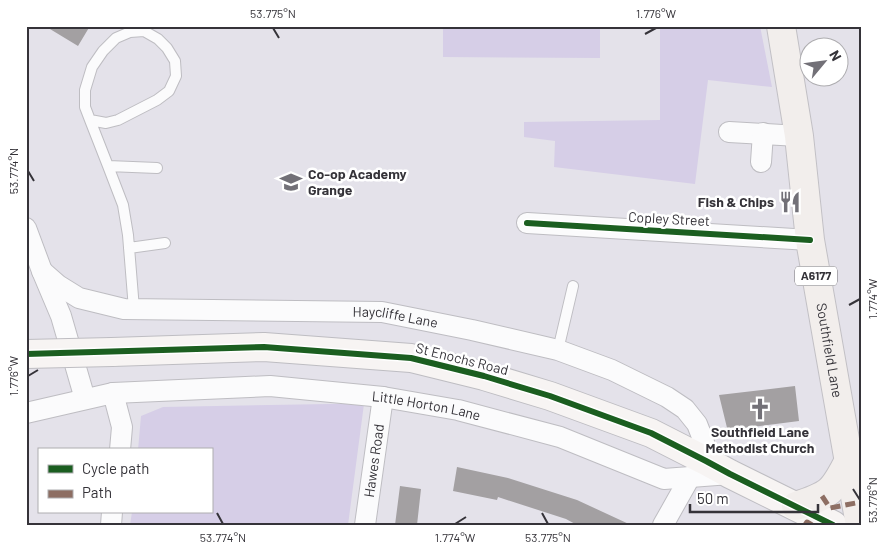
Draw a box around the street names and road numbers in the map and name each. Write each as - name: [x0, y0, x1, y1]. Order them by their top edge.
- street label: Copley Street: [628, 208, 710, 229]
- road number: A6177: [795, 266, 837, 286]
- street label: Southfield Lane: [813, 302, 846, 399]
- street label: Haycliffe Lane: [353, 303, 439, 331]
- street label: St Enochs Road: [414, 339, 510, 378]
- street label: Little Horton Lane: [371, 387, 483, 424]
- street label: Hawes Road: [360, 423, 387, 498]

